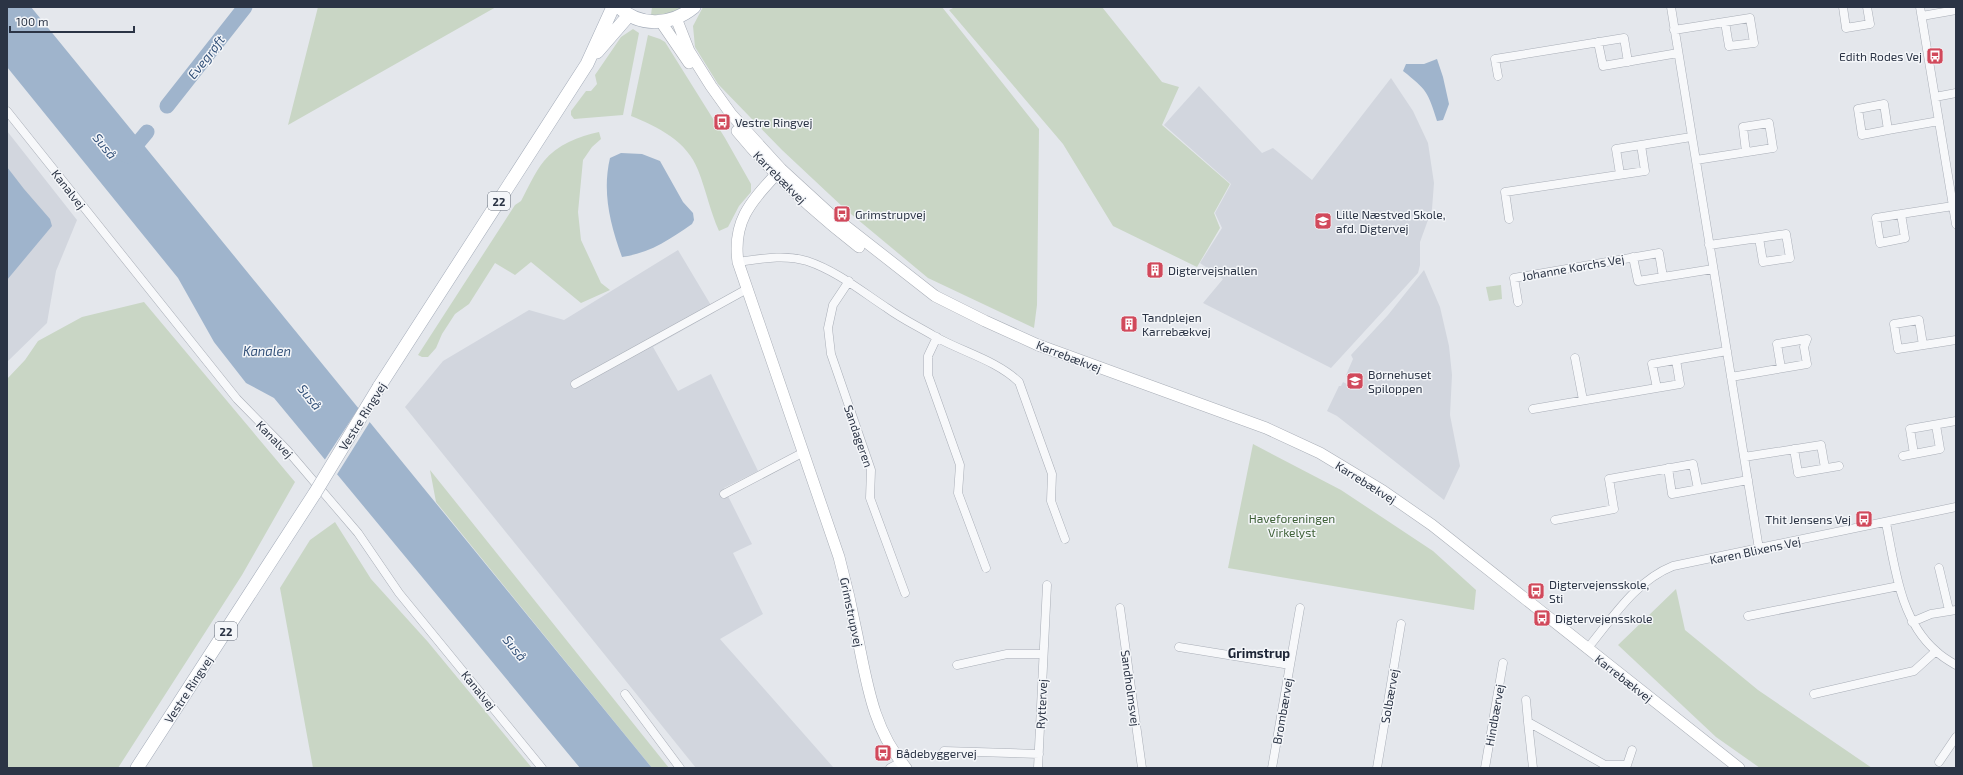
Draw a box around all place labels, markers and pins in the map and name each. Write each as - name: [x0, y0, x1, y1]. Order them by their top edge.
- bus stop icon: Edith Rodes Vej: [1925, 46, 1945, 66]
- place label: Edith Rodes Vej: [1839, 49, 1922, 64]
- bus stop icon: Vestre Ringvej: [712, 112, 732, 132]
- place label: Vestre Ringvej: [735, 115, 813, 130]
- bus stop icon: Grimstrupvej: [832, 204, 852, 224]
- place label: Grimstrupvej: [855, 207, 926, 222]
- place label: Lille Næstved Skole, afd. Digtervej: [1336, 207, 1445, 236]
- school or university icon: Lille Næstved Skole, afd. Digtervej: [1313, 211, 1333, 231]
- building icon: Digtervejshallen: [1145, 260, 1165, 280]
- place label: Digtervejshallen: [1168, 263, 1257, 278]
- place label: Tandplejen Karrebækvej: [1142, 310, 1211, 339]
- building icon: Tandplejen Karrebækvej: [1119, 314, 1139, 334]
- place label: Børnehuset Spiloppen: [1368, 367, 1432, 395]
- school or university icon: Børnehuset Spiloppen: [1345, 371, 1365, 391]
- bus stop icon: Thit Jensens Vej: [1854, 509, 1874, 529]
- place label: Thit Jensens Vej: [1765, 512, 1851, 527]
- place label: Digtervejensskole, Sti: [1549, 577, 1649, 605]
- bus stop icon: Digtervejensskole, Sti: [1526, 581, 1546, 601]
- bus stop icon: Digtervejensskole: [1532, 608, 1552, 628]
- place label: Digtervejensskole: [1555, 611, 1653, 626]
- bus stop icon: Bådebyggervej: [873, 743, 893, 763]
- place label: Bådebyggervej: [896, 746, 977, 761]

